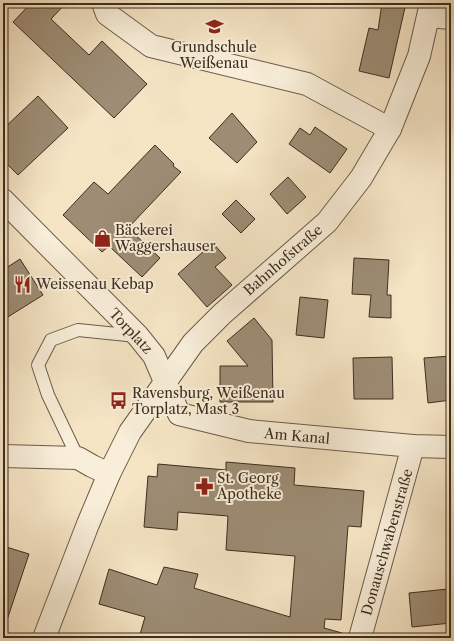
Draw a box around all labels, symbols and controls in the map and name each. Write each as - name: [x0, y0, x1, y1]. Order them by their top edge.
- school or university icon: Grundschule Weißenau: [204, 17, 224, 37]
- place label: Grundschule Weißenau: [171, 38, 257, 72]
- place label: Bäckerei Waggershauser: [114, 221, 216, 255]
- street label: Bahnhofstraße: [240, 221, 326, 299]
- shop icon: Bäckerei Waggershauser: [92, 228, 112, 248]
- restaurant icon: Weissenau Kebap: [13, 274, 33, 294]
- place label: Weissenau Kebap: [35, 275, 154, 293]
- street label: Torplatz: [105, 304, 157, 358]
- place label: Ravensburg, Weißenau Torplatz, Mast 3: [132, 384, 285, 418]
- bus stop icon: Ravensburg, Weißenau Torplatz, Mast 3: [109, 391, 129, 411]
- street label: Am Kanal: [262, 424, 331, 448]
- street label: Donauschwabenstraße: [357, 466, 417, 617]
- place label: St. Georg Apotheke: [216, 469, 282, 503]
- pharmacy icon: St. Georg Apotheke: [194, 476, 214, 496]

